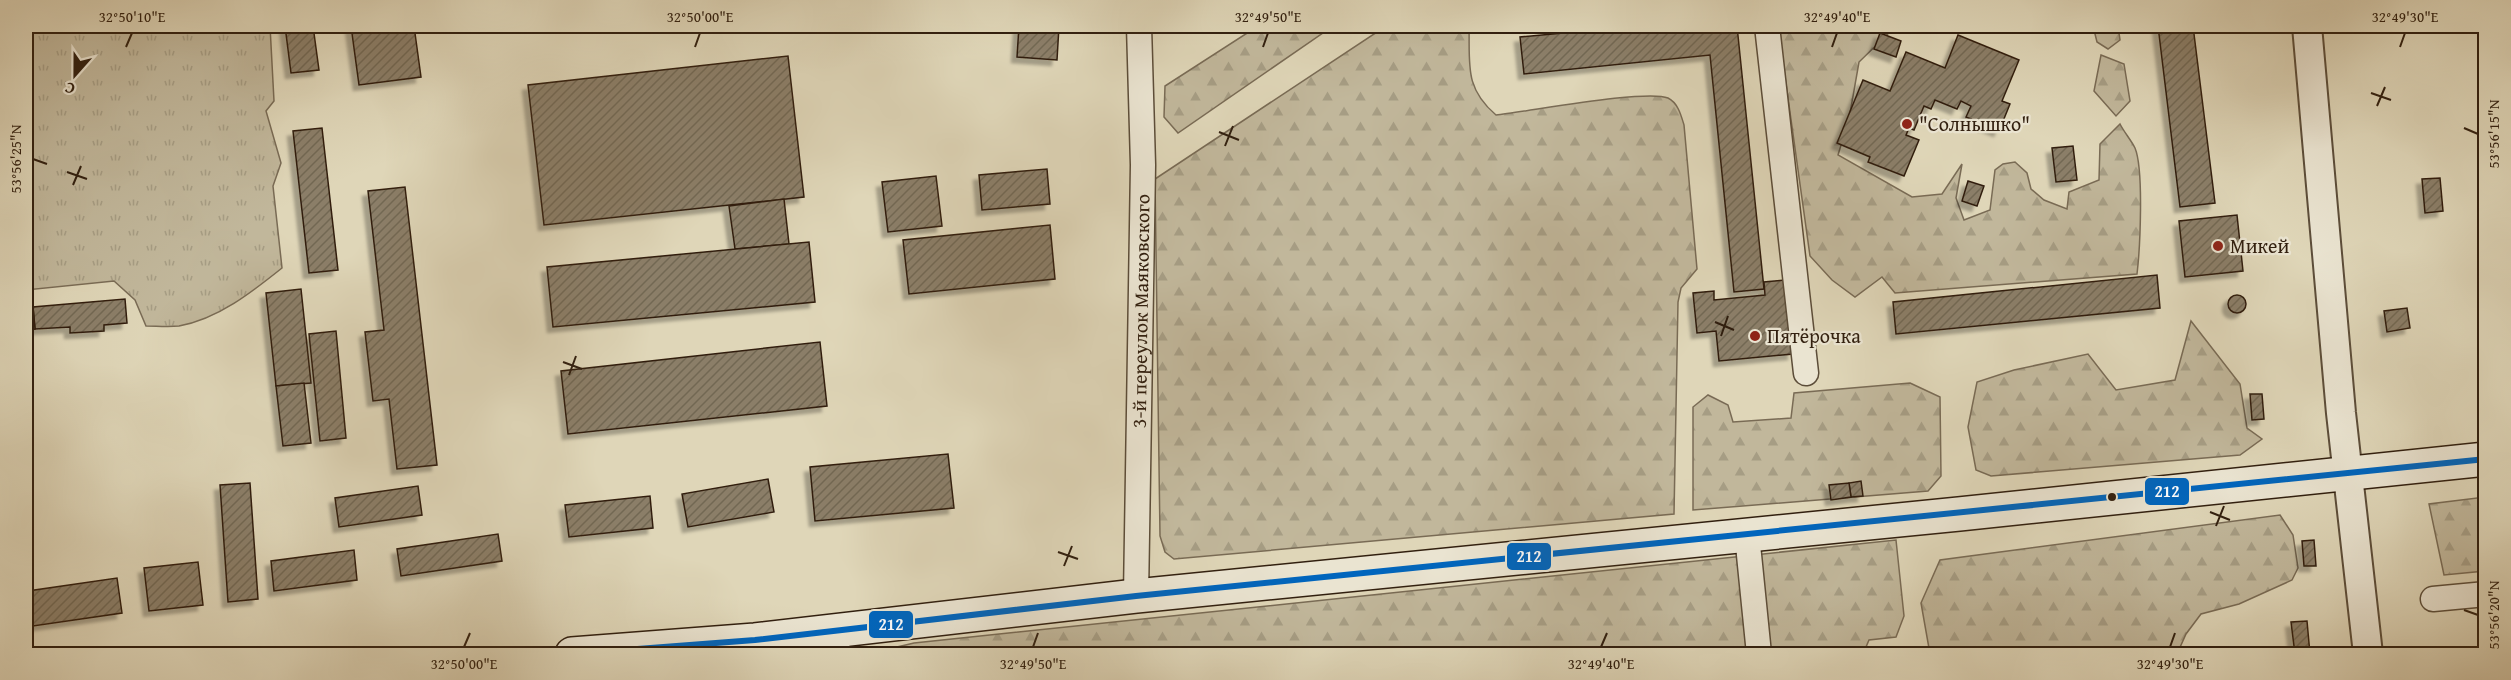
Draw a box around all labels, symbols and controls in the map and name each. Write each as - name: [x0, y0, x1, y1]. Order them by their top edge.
- text: 32°50'10"E: [99, 6, 166, 27]
- text: 32°50'00"E: [667, 6, 734, 27]
- text: 32°49'50"E: [1235, 6, 1302, 27]
- text: 32°49'40"E: [1804, 6, 1871, 27]
- text: 32°49'30"E: [2372, 6, 2439, 27]
- north arrow: [45, 45, 105, 105]
- text: С: [61, 76, 78, 102]
- text: 53°56'15"N: [2483, 99, 2504, 168]
- place label: "Солнышко": [1919, 109, 2030, 138]
- marker: "Солнышко": [1900, 117, 1914, 131]
- text: 53°56'25"N: [5, 124, 26, 193]
- street label: 3-й переулок Маяковского: [1124, 194, 1157, 428]
- place label: Микей: [2230, 231, 2289, 260]
- marker: Микей: [2211, 239, 2225, 253]
- place label: Пятёрочка: [1767, 321, 1861, 350]
- marker: Пятёрочка: [1748, 329, 1762, 343]
- line badge: 212: [2144, 477, 2190, 506]
- text: 212: [2155, 479, 2179, 503]
- unlabelled marker: [2106, 491, 2118, 503]
- line badge: 212: [1506, 542, 1552, 571]
- text: 212: [1517, 544, 1541, 568]
- text: 53°56'20"N: [2483, 580, 2504, 649]
- line badge: 212: [868, 610, 914, 639]
- text: 212: [879, 612, 903, 636]
- text: 32°50'00"E: [431, 653, 498, 674]
- text: 32°49'50"E: [1000, 653, 1067, 674]
- text: 32°49'40"E: [1568, 653, 1635, 674]
- text: 32°49'30"E: [2137, 653, 2204, 674]

